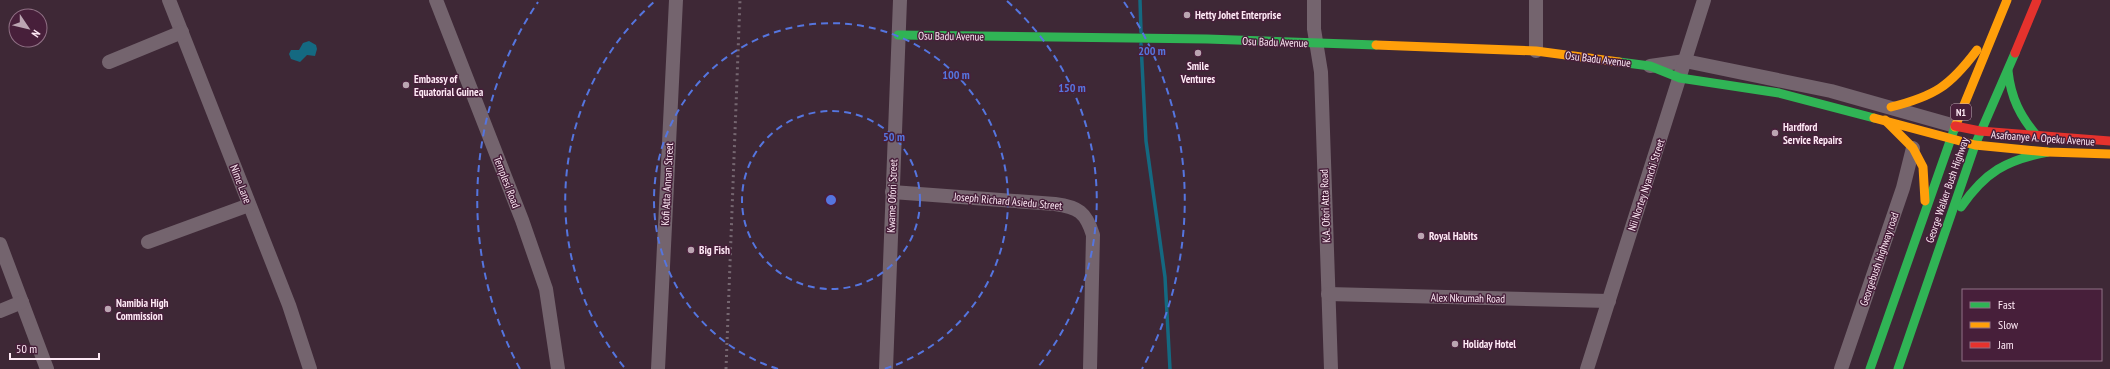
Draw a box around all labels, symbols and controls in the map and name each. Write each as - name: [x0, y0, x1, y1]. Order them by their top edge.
- north arrow: [8, 8, 48, 48]
- place label: Hetty Johet Enterprise: [1195, 8, 1281, 22]
- marker: Hetty Johet Enterprise: [1182, 10, 1192, 20]
- text: N: [29, 27, 44, 40]
- street label: Osu Badu Avenue: [918, 28, 984, 44]
- street label: Osu Badu Avenue: [1242, 34, 1309, 50]
- text: 200 m: [1138, 43, 1166, 58]
- marker: Smile Ventures: [1193, 48, 1203, 58]
- street label: Osu Badu Avenue: [1564, 48, 1632, 70]
- place label: Smile Ventures: [1180, 59, 1215, 86]
- text: 100 m: [942, 67, 970, 82]
- place label: Embassy of Equatorial Guinea: [414, 72, 484, 99]
- marker: Embassy of Equatorial Guinea: [401, 80, 411, 90]
- text: 150 m: [1058, 80, 1086, 95]
- road number: N1: [1951, 104, 1971, 120]
- place label: Hardford Service Repairs: [1783, 120, 1842, 147]
- street label: Asafoanye A. Opeku Avenue: [1991, 127, 2096, 149]
- marker: Hardford Service Repairs: [1770, 128, 1780, 138]
- text: 50 m: [883, 129, 905, 144]
- street label: George Walker Bush Highway: [1922, 134, 1972, 245]
- street label: Nii Nortey Nyanchi Street: [1625, 137, 1667, 233]
- street label: Kofi Atta Annan Street: [658, 142, 676, 226]
- street label: Templesi Road: [491, 154, 523, 210]
- street label: Kwame Ofori Street: [884, 159, 900, 233]
- street label: Nime Lane: [227, 163, 255, 206]
- street label: K.A. Ofori Atta Road: [1317, 169, 1333, 243]
- street label: Joseph Richard Asiedu Street: [952, 189, 1063, 213]
- centre of rings: [824, 193, 838, 207]
- street label: Georgebush highway road: [1856, 210, 1902, 308]
- place label: Royal Habits: [1429, 229, 1478, 243]
- marker: Royal Habits: [1416, 231, 1426, 241]
- place label: Big Fish: [699, 243, 730, 257]
- marker: Big Fish: [686, 245, 696, 255]
- legend: [1962, 289, 2102, 361]
- street label: Alex Nkrumah Road: [1431, 290, 1505, 306]
- place label: Namibia High Commission: [116, 296, 169, 323]
- text: Fast: [1998, 297, 2016, 312]
- marker: Namibia High Commission: [103, 304, 113, 314]
- text: Slow: [1998, 317, 2019, 332]
- scale bar: [10, 335, 99, 361]
- place label: Holiday Hotel: [1463, 337, 1516, 351]
- text: Jam: [1997, 337, 2014, 352]
- marker: Holiday Hotel: [1450, 339, 1460, 349]
- text: 50 m: [16, 341, 37, 356]

